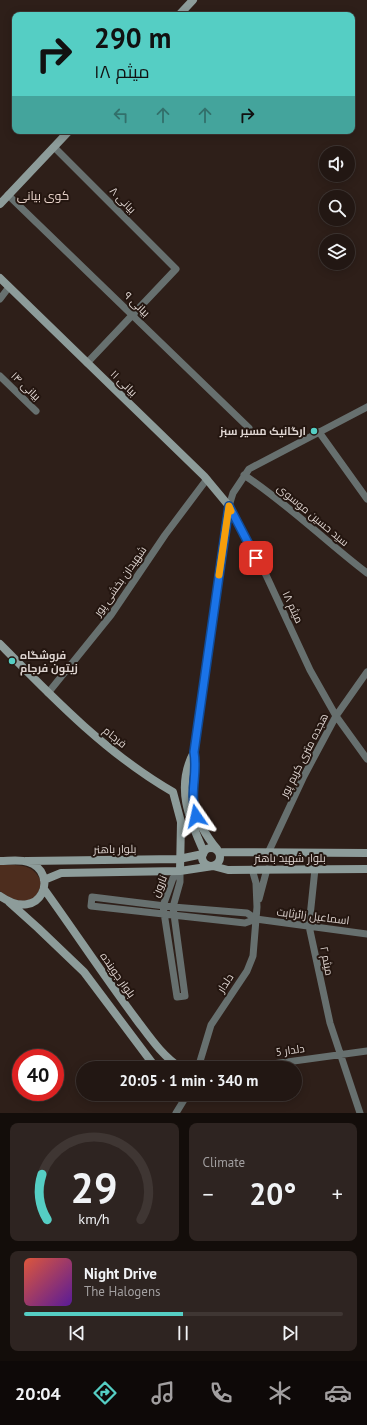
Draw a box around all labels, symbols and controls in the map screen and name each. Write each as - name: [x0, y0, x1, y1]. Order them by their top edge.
- text: 290 m: [94, 19, 171, 56]
- icon: right: [28, 28, 80, 80]
- text: میثم ۱۸: [94, 60, 150, 83]
- icon: left: [110, 104, 132, 126]
- icon: ahead: [152, 104, 174, 126]
- icon: ahead: [194, 104, 216, 126]
- icon: right: [236, 104, 258, 126]
- map controls: [319, 146, 355, 270]
- button: sound: [319, 146, 355, 182]
- street label: بیانی ۸: [107, 184, 139, 216]
- district label: کوی بیانی: [17, 188, 69, 203]
- button: search: [319, 190, 355, 226]
- button: layers: [319, 234, 355, 270]
- street label: بیانی ۹: [121, 288, 153, 320]
- street label: بیانی ۱۱: [108, 367, 140, 399]
- street label: بیانی ۱۴: [8, 369, 44, 403]
- place label: ارگانیک مسیر سبز: [219, 424, 306, 438]
- marker: ارگانیک مسیر سبز: [309, 426, 319, 436]
- street label: سید حسین موسوی: [274, 481, 352, 549]
- pin: [239, 541, 273, 575]
- street label: شهیدان بخشی پور: [90, 543, 149, 620]
- icon: arrive: [245, 547, 267, 569]
- street label: میثم ۱۸: [279, 589, 307, 626]
- place label: فروشگاه زیتون فرجام: [20, 648, 78, 676]
- marker: فروشگاه زیتون فرجام: [7, 656, 17, 666]
- street label: هجده متری کریم پور: [276, 711, 332, 801]
- street label: فرجام: [100, 723, 130, 751]
- position arrow: [175, 795, 217, 837]
- street label: بلوار باهنر: [92, 842, 137, 856]
- street label: بلوار شهید باهنر: [253, 851, 326, 865]
- street label: نارون: [148, 873, 170, 899]
- street label: اسماعیل زائرثابت: [276, 905, 350, 927]
- street label: میثم ۲: [316, 945, 337, 977]
- street label: بلوار جوینده: [97, 950, 139, 1001]
- street label: دلدار: [213, 971, 236, 996]
- street label: دلدار 5: [275, 1041, 305, 1059]
- speed limit sign: 40: [12, 1049, 64, 1101]
- text: 20:05 · 1 min · 340 m: [120, 1071, 258, 1090]
- text: Climate: [203, 1154, 245, 1171]
- text: 29: [71, 1161, 118, 1214]
- text: 20°: [249, 1174, 296, 1213]
- text: −: [203, 1180, 214, 1208]
- text: +: [332, 1180, 343, 1208]
- text: km/h: [79, 1209, 110, 1228]
- text: Night Drive: [84, 1264, 157, 1283]
- text: The Halogens: [84, 1283, 161, 1300]
- icon: previous: [66, 1322, 88, 1344]
- icon: pause: [172, 1322, 194, 1344]
- icon: next: [279, 1322, 301, 1344]
- icon: directions: [91, 1379, 119, 1407]
- icon: music: [149, 1379, 177, 1407]
- icon: phone: [207, 1379, 235, 1407]
- icon: climate: [266, 1379, 294, 1407]
- icon: car: [324, 1379, 352, 1407]
- text: 20:04: [15, 1382, 61, 1405]

